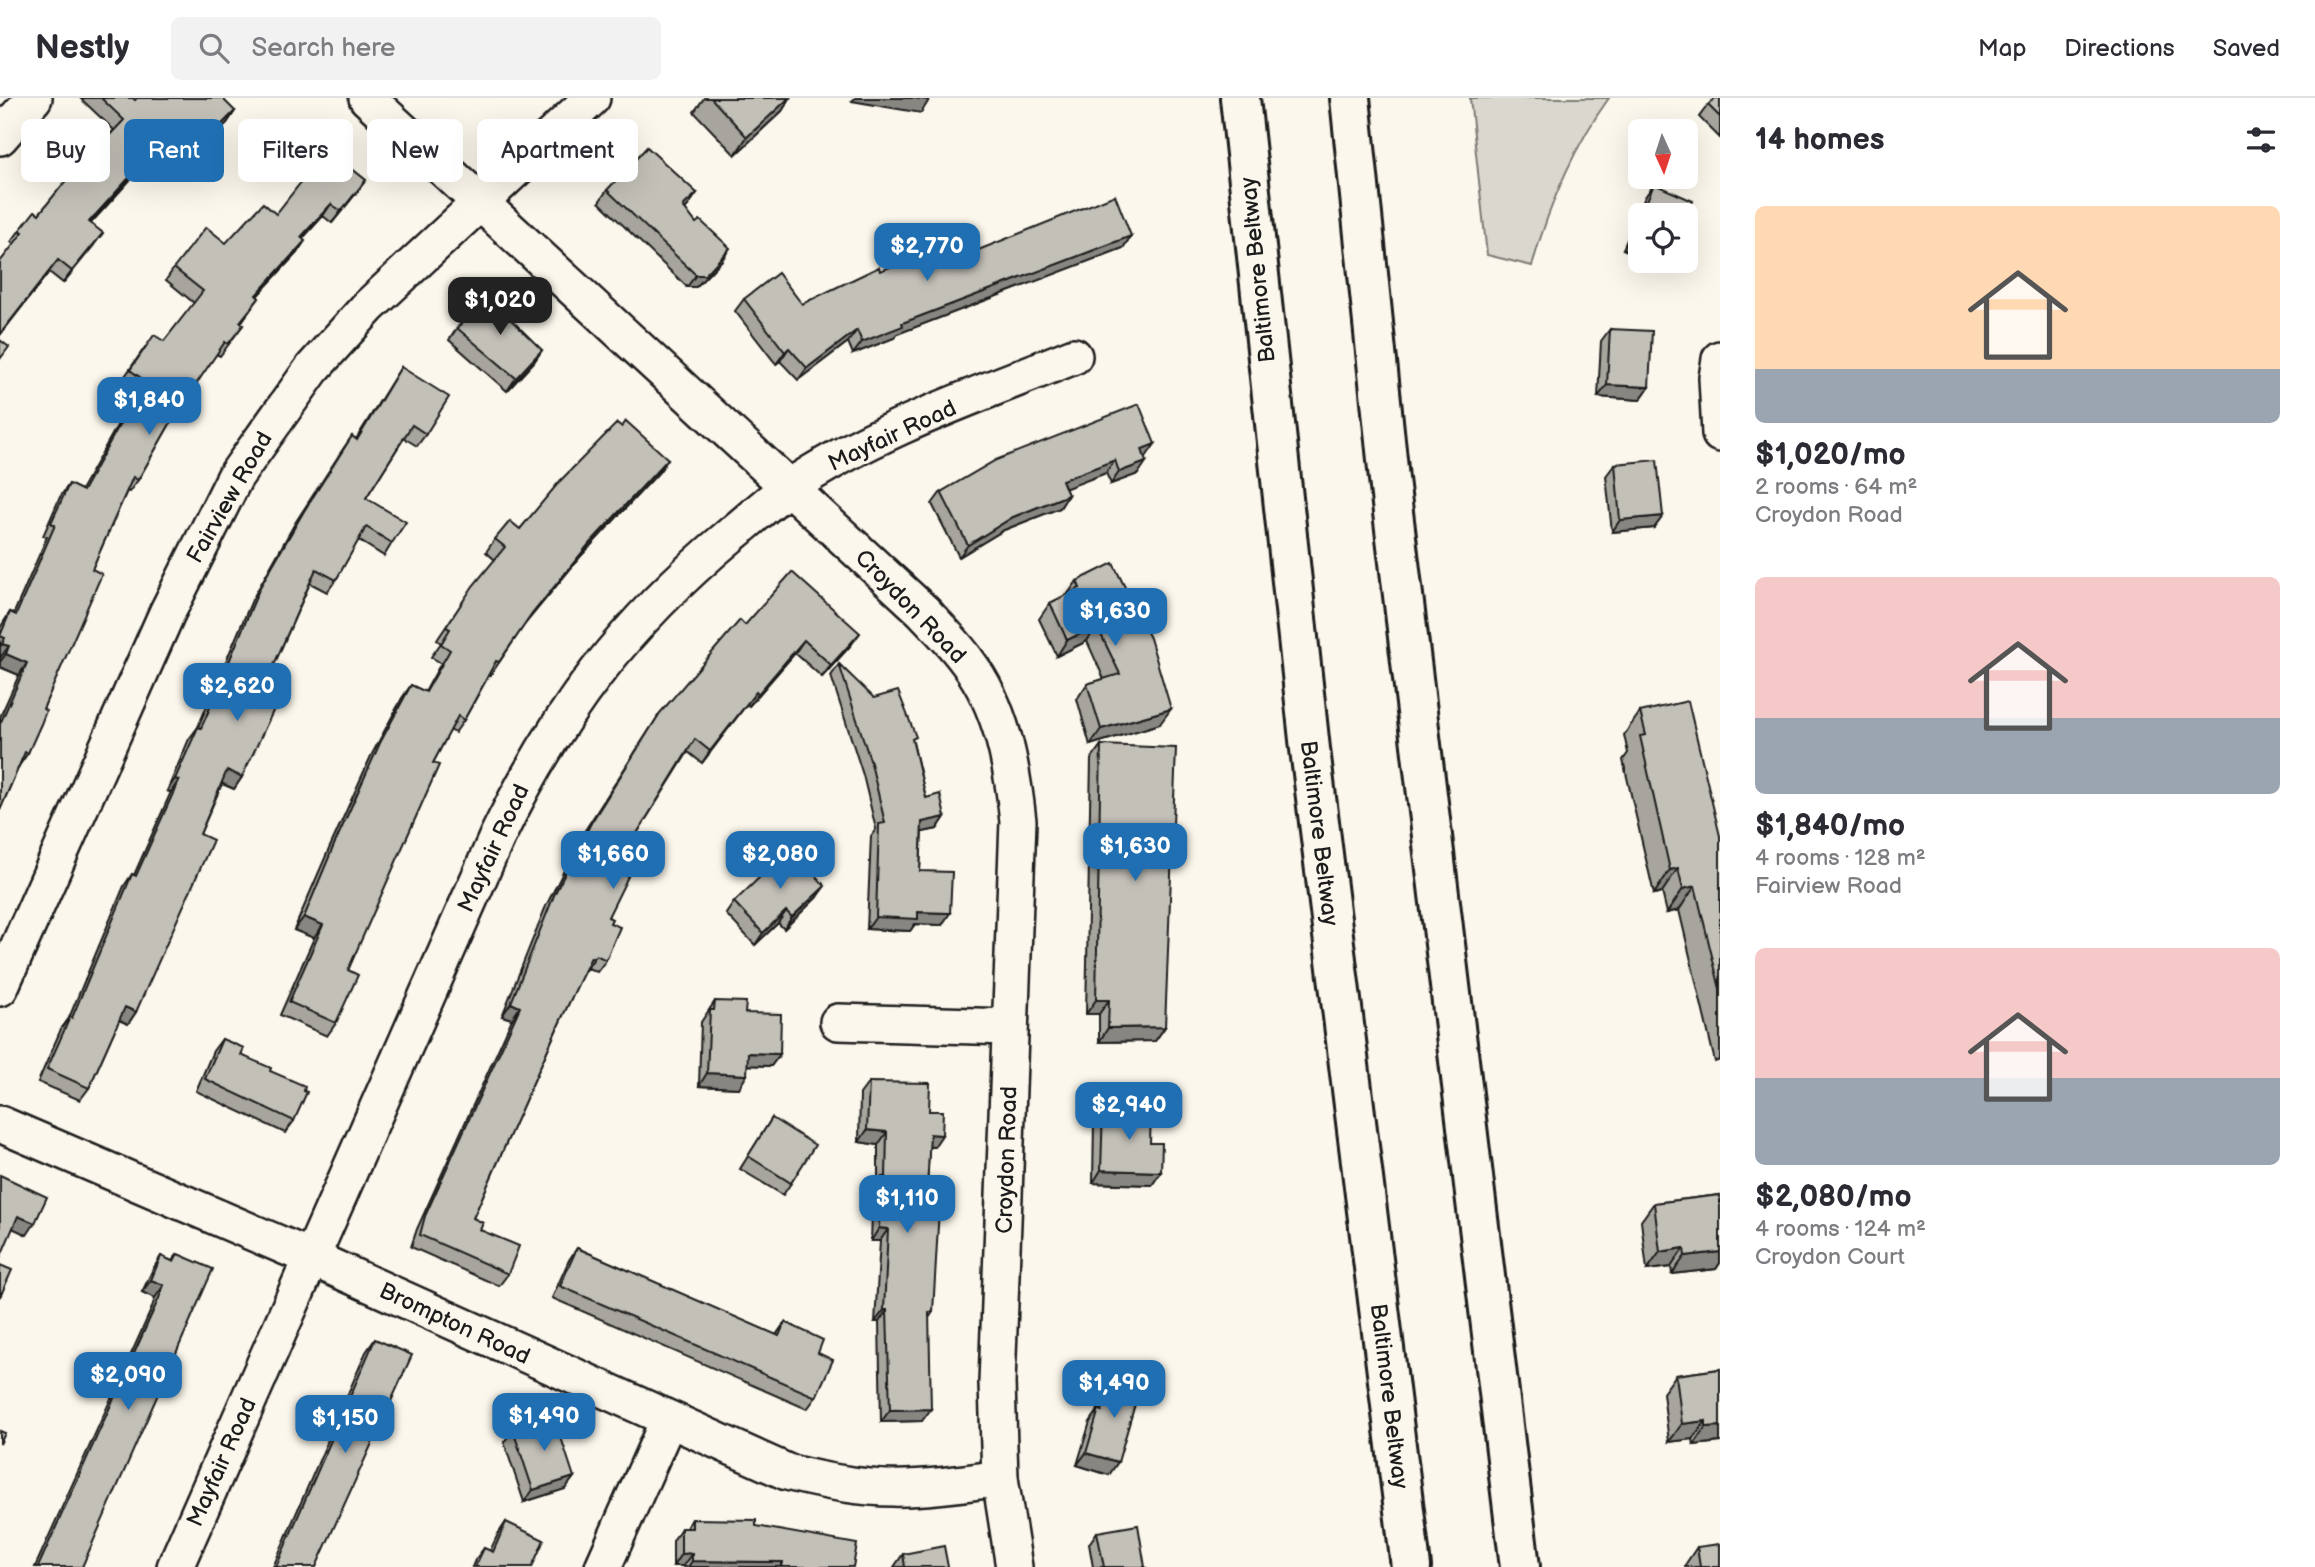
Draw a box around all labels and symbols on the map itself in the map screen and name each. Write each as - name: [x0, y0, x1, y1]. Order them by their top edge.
- north arrow: [1628, 119, 1698, 189]
- street label: Baltimore Beltway: [1234, 175, 1282, 364]
- pin: $2,770: [870, 223, 984, 283]
- pin: $1,020: [443, 278, 557, 337]
- pin: $1,840: [92, 378, 206, 437]
- street label: Mayfair Road: [824, 394, 961, 478]
- street label: Fairview Road: [181, 427, 279, 568]
- street label: Croydon Road: [849, 544, 972, 670]
- pin: $1,630: [1058, 588, 1172, 648]
- pin: $2,620: [180, 664, 294, 723]
- street label: Baltimore Beltway: [1294, 739, 1344, 928]
- street label: Mayfair Road: [452, 780, 536, 917]
- pin: $1,630: [1078, 824, 1192, 883]
- pin: $1,660: [556, 832, 670, 891]
- pin: $2,080: [723, 832, 837, 891]
- pin: $2,940: [1072, 1082, 1186, 1142]
- street label: Croydon Road: [990, 1086, 1024, 1234]
- pin: $1,110: [850, 1176, 964, 1235]
- street label: Brompton Road: [375, 1277, 534, 1371]
- street label: Baltimore Beltway: [1364, 1302, 1414, 1491]
- pin: $2,090: [71, 1352, 185, 1412]
- pin: $1,490: [1057, 1360, 1171, 1420]
- street label: Mayfair Road: [181, 1394, 263, 1531]
- pin: $1,490: [487, 1394, 601, 1453]
- pin: $1,150: [288, 1396, 402, 1455]

